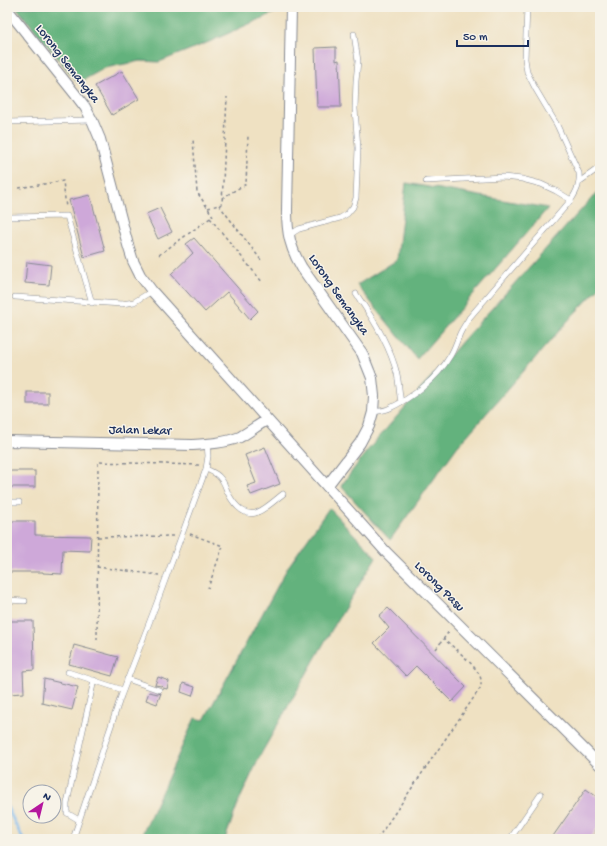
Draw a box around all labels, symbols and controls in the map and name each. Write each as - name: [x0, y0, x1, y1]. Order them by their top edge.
- street label: Lorong Semangka: [32, 22, 103, 107]
- scale bar: [457, 22, 528, 48]
- text: 50 m: [463, 31, 488, 45]
- street label: Lorong Semangka: [305, 252, 372, 339]
- street label: Jalan Lekar: [109, 423, 173, 439]
- street label: Lorong Pasu: [411, 559, 467, 615]
- north arrow: [22, 784, 62, 824]
- text: N: [40, 790, 53, 804]

